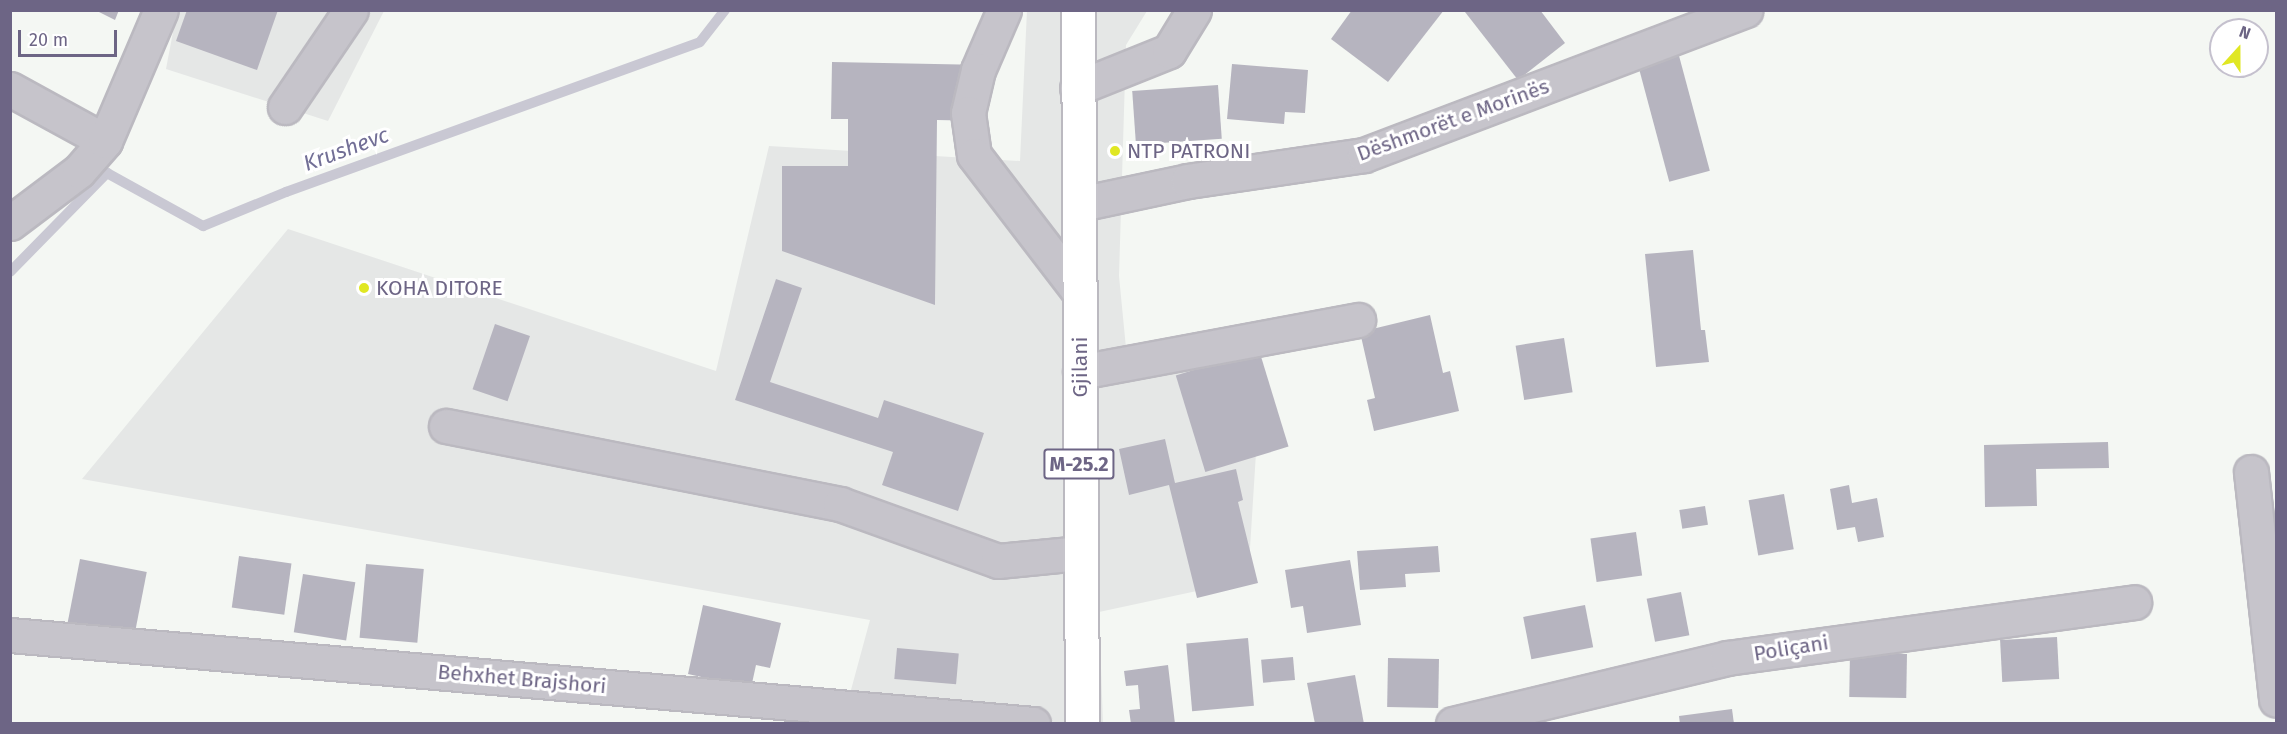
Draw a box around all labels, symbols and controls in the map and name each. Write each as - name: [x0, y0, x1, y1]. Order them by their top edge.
- scale bar: [21, 18, 120, 56]
- north arrow: [2209, 18, 2269, 78]
- text: N: [2237, 22, 2253, 43]
- text: 20 m: [29, 29, 68, 51]
- street label: Dëshmorët e Morinës: [1353, 74, 1553, 166]
- water label: Krushevc: [300, 121, 392, 177]
- place label: NTP PATRONI: [1127, 138, 1250, 164]
- marker: NTP PATRONI: [1108, 144, 1122, 158]
- place label: KOHA DITORE: [376, 275, 503, 301]
- marker: KOHA DITORE: [357, 281, 371, 295]
- street label: Gjilani: [1067, 337, 1093, 397]
- road number: M-25.2: [1043, 447, 1115, 481]
- street label: Poliçani: [1752, 630, 1830, 666]
- street label: Behxhet Brajshori: [437, 659, 607, 699]

